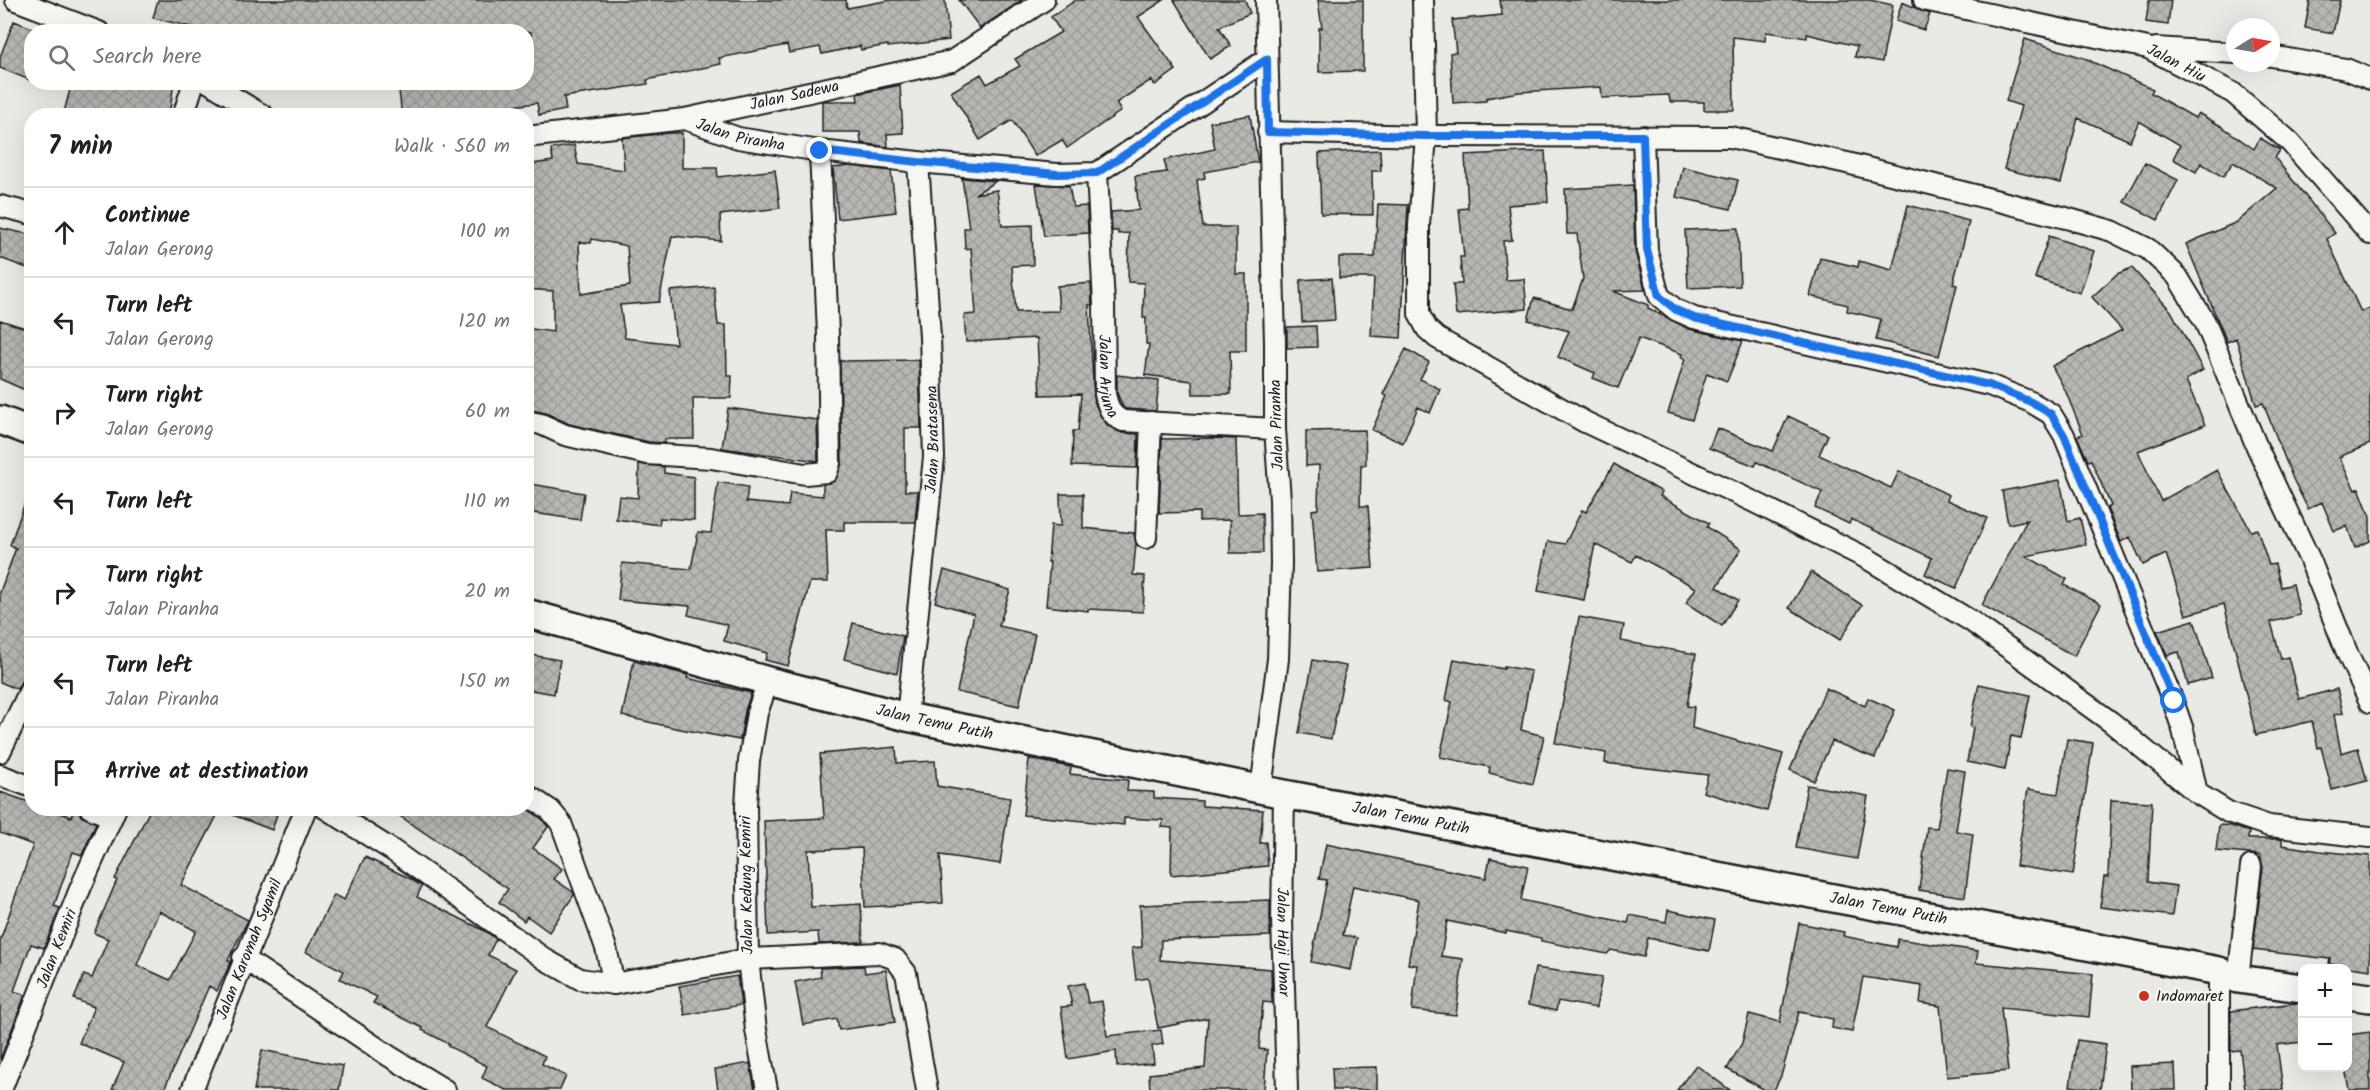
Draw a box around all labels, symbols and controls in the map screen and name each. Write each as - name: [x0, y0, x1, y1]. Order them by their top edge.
- north arrow: [2226, 18, 2280, 72]
- search box: [24, 24, 534, 90]
- street label: Jalan Hiu: [2142, 37, 2210, 89]
- text: Search here: [93, 40, 201, 75]
- icon: search: [45, 41, 78, 74]
- street label: Jalan Sadewa: [747, 73, 842, 117]
- street label: Jalan Piranha: [692, 111, 787, 158]
- text: 7 min: [48, 126, 113, 168]
- text: Walk · 560 m: [394, 131, 510, 163]
- route end: [806, 137, 832, 163]
- text: Continue: [105, 199, 190, 234]
- icon: ahead: [48, 216, 81, 249]
- text: 100 m: [460, 216, 510, 248]
- text: Jalan Gerong: [105, 234, 214, 266]
- text: Turn left: [105, 289, 192, 324]
- icon: left: [48, 306, 81, 339]
- text: 120 m: [458, 306, 510, 338]
- text: Jalan Gerong: [105, 324, 214, 356]
- street label: Jalan Arjuna: [1092, 335, 1125, 424]
- text: Turn right: [105, 379, 203, 414]
- street label: Jalan Piranha: [1263, 379, 1291, 471]
- street label: Jalan Bratasena: [918, 385, 947, 495]
- icon: right: [48, 396, 81, 429]
- text: 60 m: [465, 396, 510, 428]
- text: Jalan Gerong: [105, 414, 214, 446]
- text: Turn left: [105, 485, 192, 520]
- icon: left: [48, 486, 81, 519]
- text: 110 m: [464, 486, 510, 518]
- text: Turn right: [105, 559, 203, 594]
- icon: right: [48, 576, 81, 609]
- text: 20 m: [464, 576, 510, 608]
- text: Jalan Piranha: [105, 594, 219, 626]
- text: Turn left: [105, 649, 192, 684]
- icon: left: [48, 666, 81, 699]
- text: 150 m: [459, 666, 510, 698]
- text: Jalan Piranha: [105, 684, 219, 716]
- route start: [2160, 687, 2186, 713]
- street label: Jalan Temu Putih: [873, 697, 995, 747]
- text: Arrive at destination: [105, 755, 308, 790]
- icon: arrive: [48, 756, 81, 789]
- street label: Jalan Temu Putih: [1350, 795, 1472, 841]
- street label: Jalan Kedung Kemiri: [733, 814, 761, 954]
- street label: Jalan Karomah Syamil: [209, 875, 289, 1023]
- street label: Jalan Temu Putih: [1828, 885, 1949, 932]
- street label: Jalan Haji Umar: [1269, 887, 1297, 999]
- street label: Jalan Kemiri: [30, 904, 84, 992]
- map controls: [2298, 964, 2352, 1072]
- button: +: [2298, 964, 2352, 1018]
- place label: Indomaret: [2156, 984, 2224, 1009]
- marker: Indomaret: [2137, 989, 2151, 1003]
- button: −: [2298, 1018, 2352, 1072]

